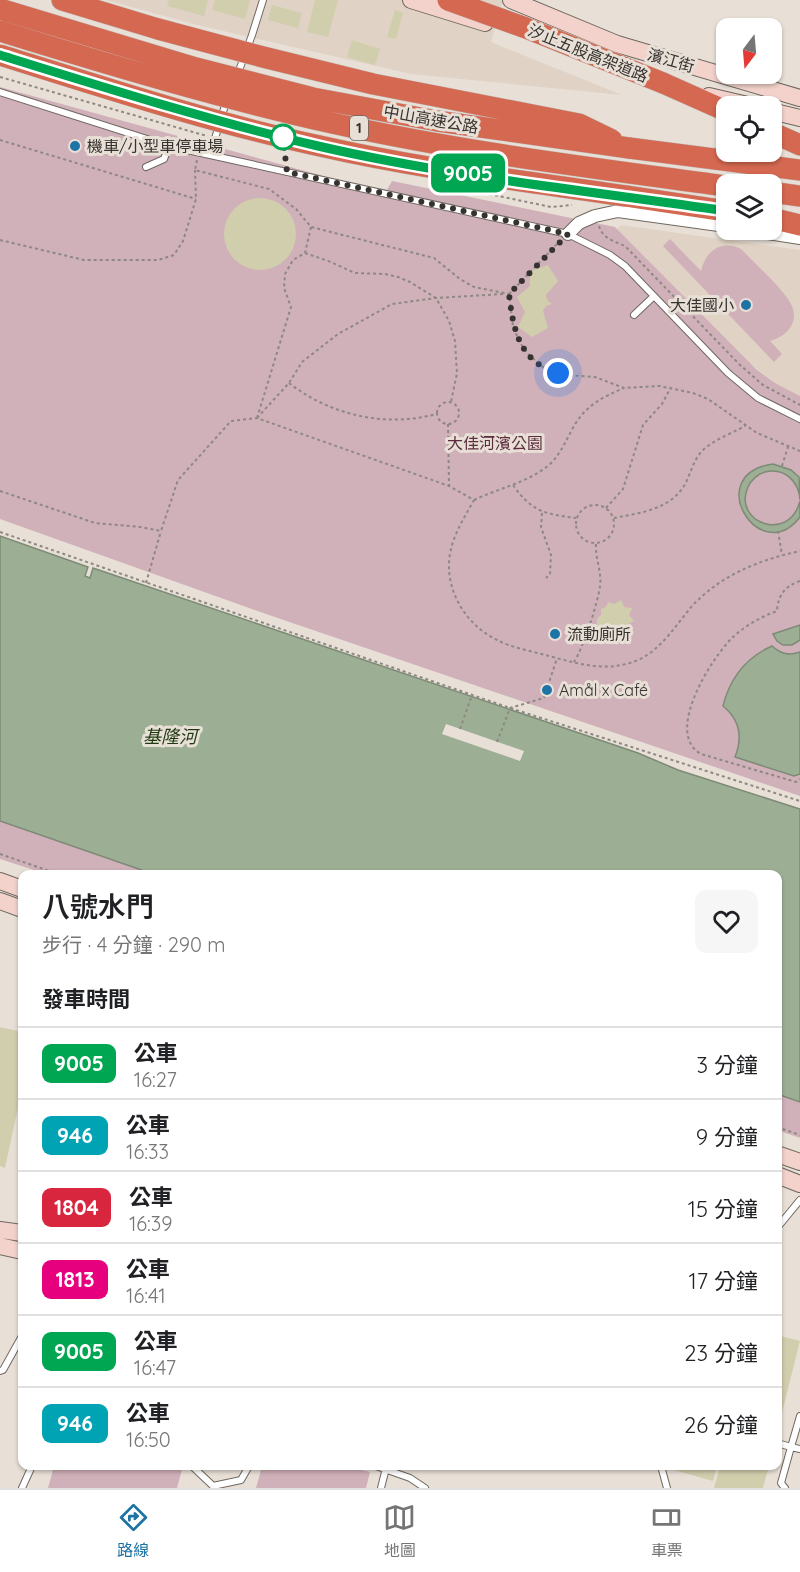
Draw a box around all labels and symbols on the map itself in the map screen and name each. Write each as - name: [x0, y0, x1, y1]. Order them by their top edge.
- north arrow: [716, 18, 782, 84]
- street label: 汐止五股高架道路: [525, 20, 651, 86]
- street label: 濱江街: [645, 44, 697, 76]
- street label: 中山高速公路: [382, 101, 480, 137]
- road number: 1: [350, 116, 368, 140]
- unlabelled marker: [270, 124, 296, 150]
- place label: 機車/小型車停車場: [87, 136, 223, 156]
- marker: 機車/小型車停車場: [68, 139, 82, 153]
- line badge: 9005: [426, 154, 510, 192]
- place label: 大佳國小: [670, 295, 734, 315]
- marker: 大佳國小: [739, 298, 753, 312]
- your location: [543, 358, 573, 388]
- park label: 大佳河濱公園: [447, 433, 543, 453]
- place label: 流動廁所: [567, 624, 631, 644]
- marker: 流動廁所: [548, 627, 562, 641]
- place label: Amål x Café: [559, 680, 648, 700]
- marker: Amål x Café: [540, 683, 554, 697]
- water label: 基隆河: [143, 725, 200, 748]

